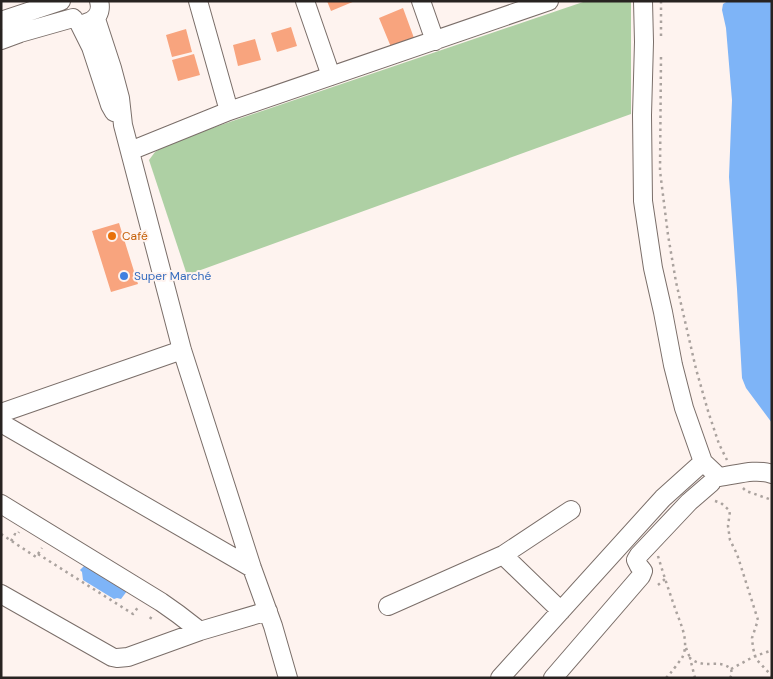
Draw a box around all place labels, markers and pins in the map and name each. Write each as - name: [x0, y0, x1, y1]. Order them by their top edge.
- place label: Café: [122, 228, 148, 244]
- marker: Café: [106, 230, 118, 242]
- place label: Super Marché: [134, 268, 211, 284]
- marker: Super Marché: [118, 270, 130, 282]

